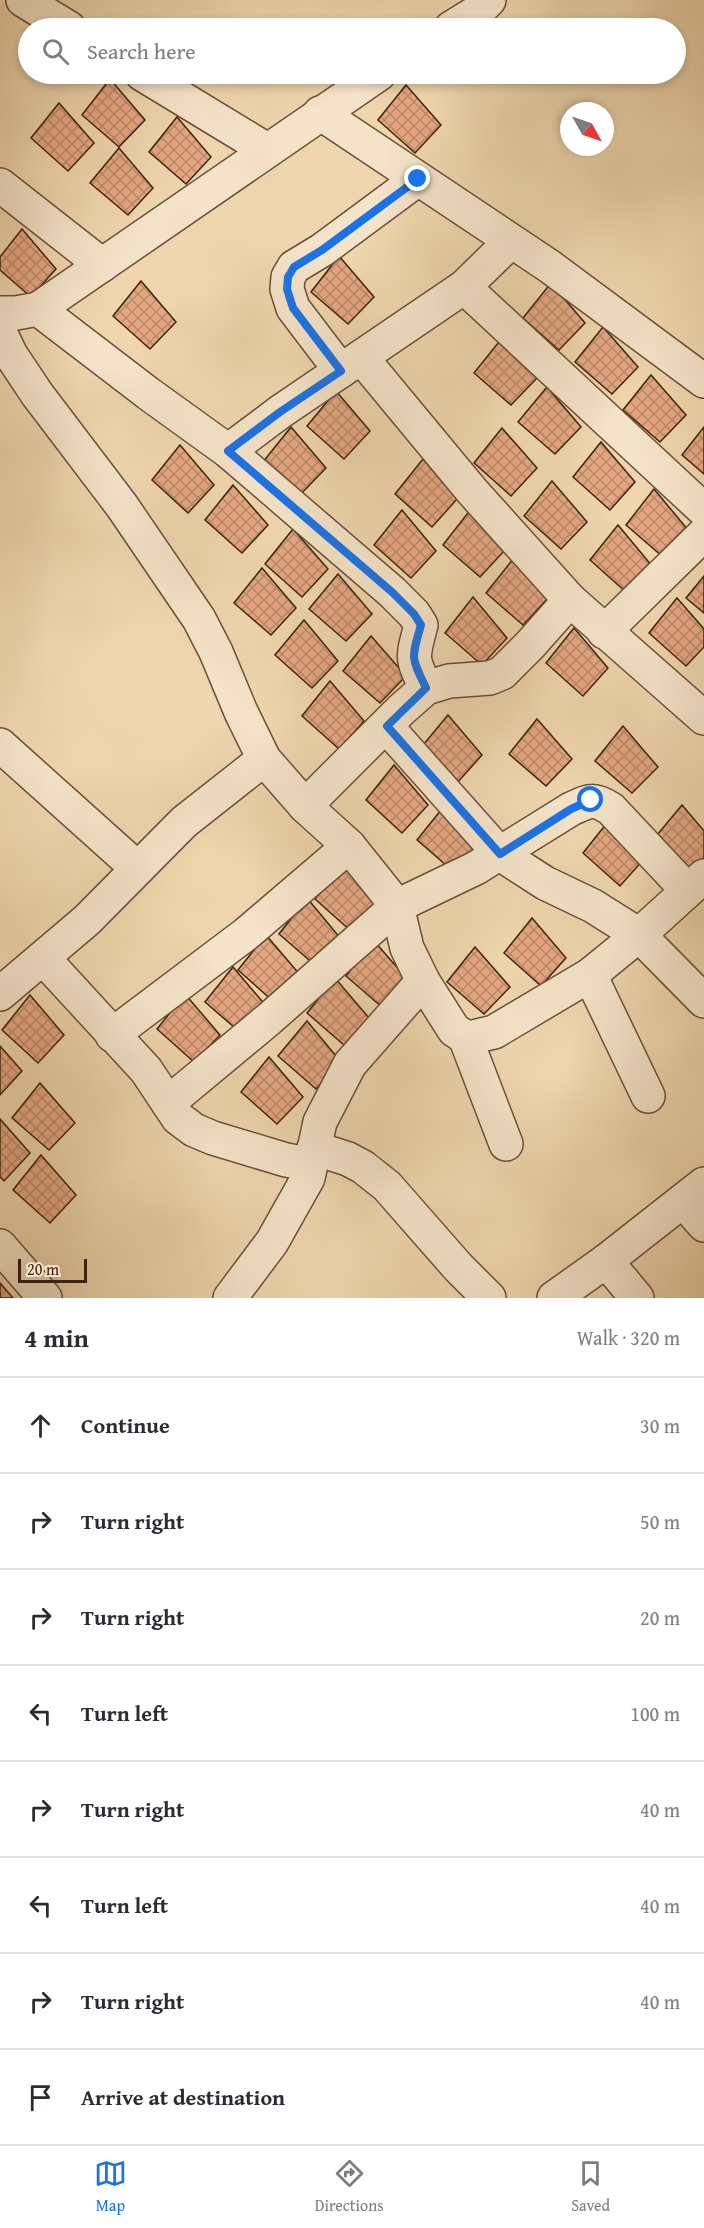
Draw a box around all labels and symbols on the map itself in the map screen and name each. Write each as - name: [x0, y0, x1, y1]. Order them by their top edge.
- north arrow: [560, 102, 614, 156]
- route end: [404, 165, 430, 191]
- route start: [577, 786, 603, 812]
- scale bar: [18, 1256, 87, 1284]

